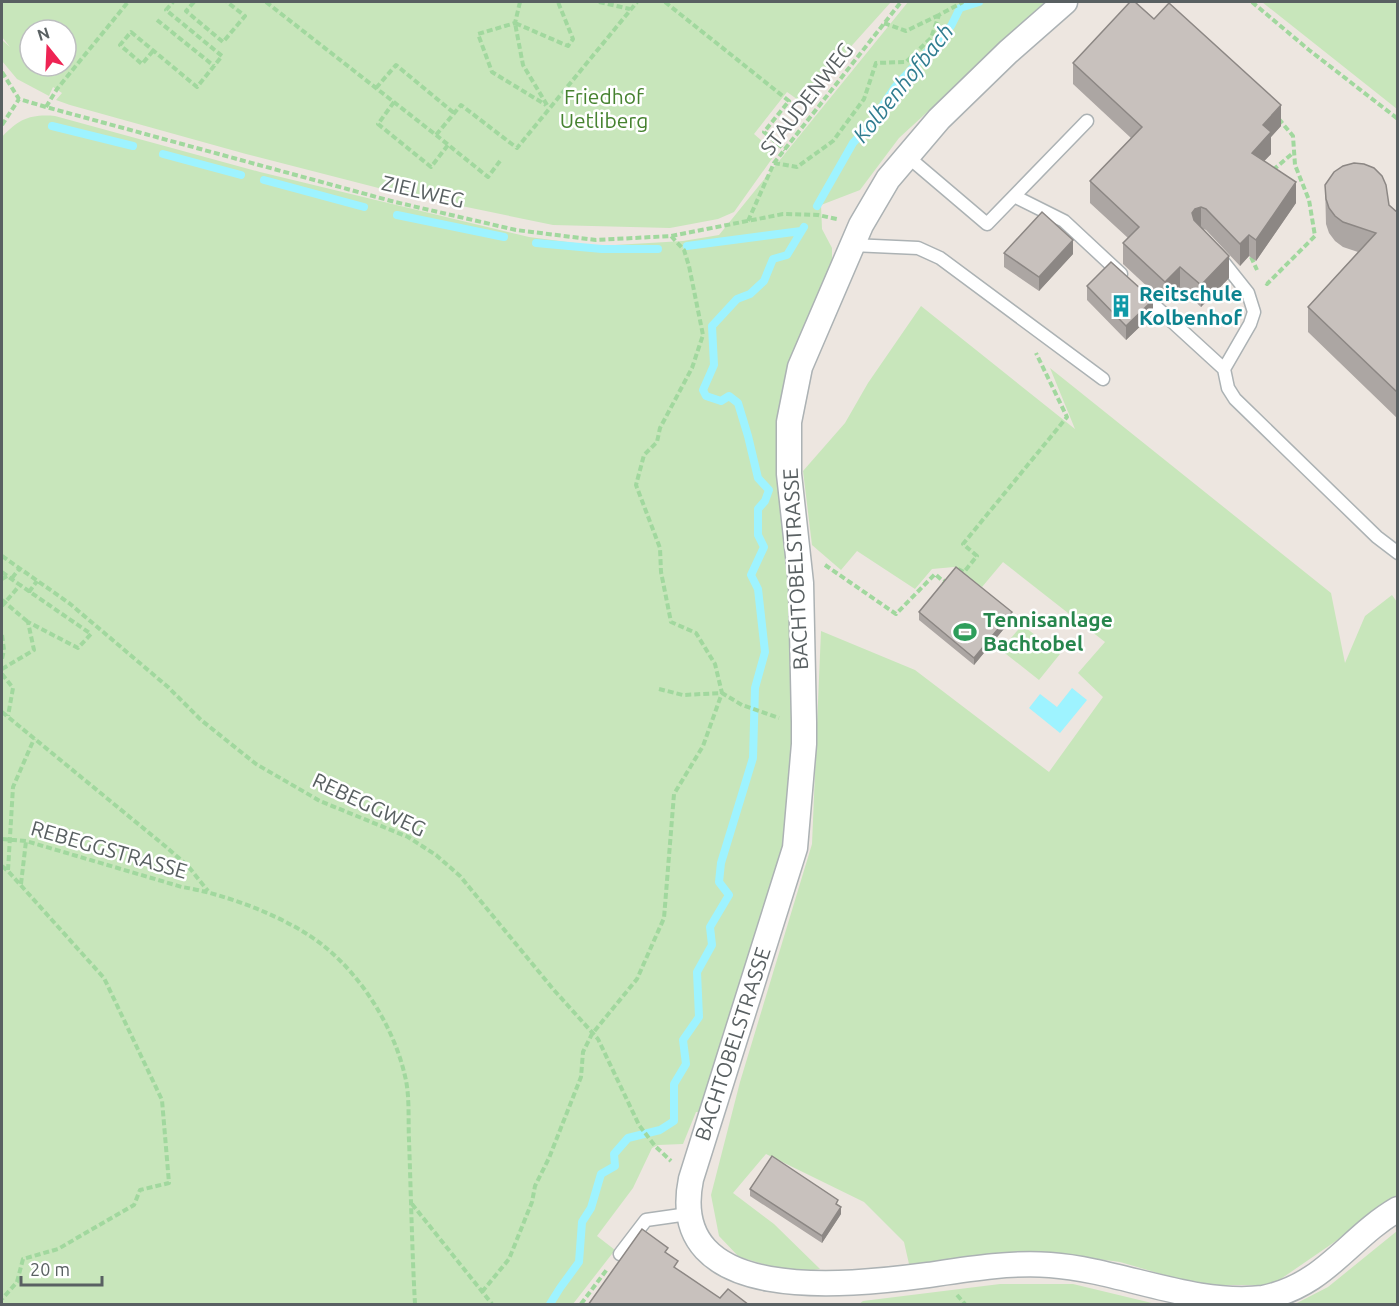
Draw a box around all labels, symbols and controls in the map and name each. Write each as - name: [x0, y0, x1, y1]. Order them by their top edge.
- north arrow: [18, 18, 78, 78]
- water label: Kolbenhofbach: [847, 18, 959, 148]
- text: N: [35, 23, 52, 44]
- street label: STAUDENWEG: [755, 37, 857, 159]
- park label: Friedhof Uetliberg: [560, 84, 648, 132]
- street label: ZIELWEG: [380, 170, 467, 212]
- place label: Reitschule Kolbenhof: [1139, 281, 1243, 329]
- building icon: Reitschule Kolbenhof: [1108, 293, 1134, 319]
- street label: BACHTOBELSTRASSE: [778, 468, 812, 671]
- place label: Tennisanlage Bachtobel: [983, 607, 1113, 655]
- sports icon: Tennisanlage Bachtobel: [952, 619, 978, 645]
- street label: REBEGGWEG: [309, 767, 430, 841]
- street label: REBEGGSTRASSE: [28, 815, 190, 883]
- street label: BACHTOBELSTRASSE: [689, 944, 775, 1144]
- scale bar: [21, 1249, 102, 1287]
- text: 20 m: [30, 1259, 70, 1279]

